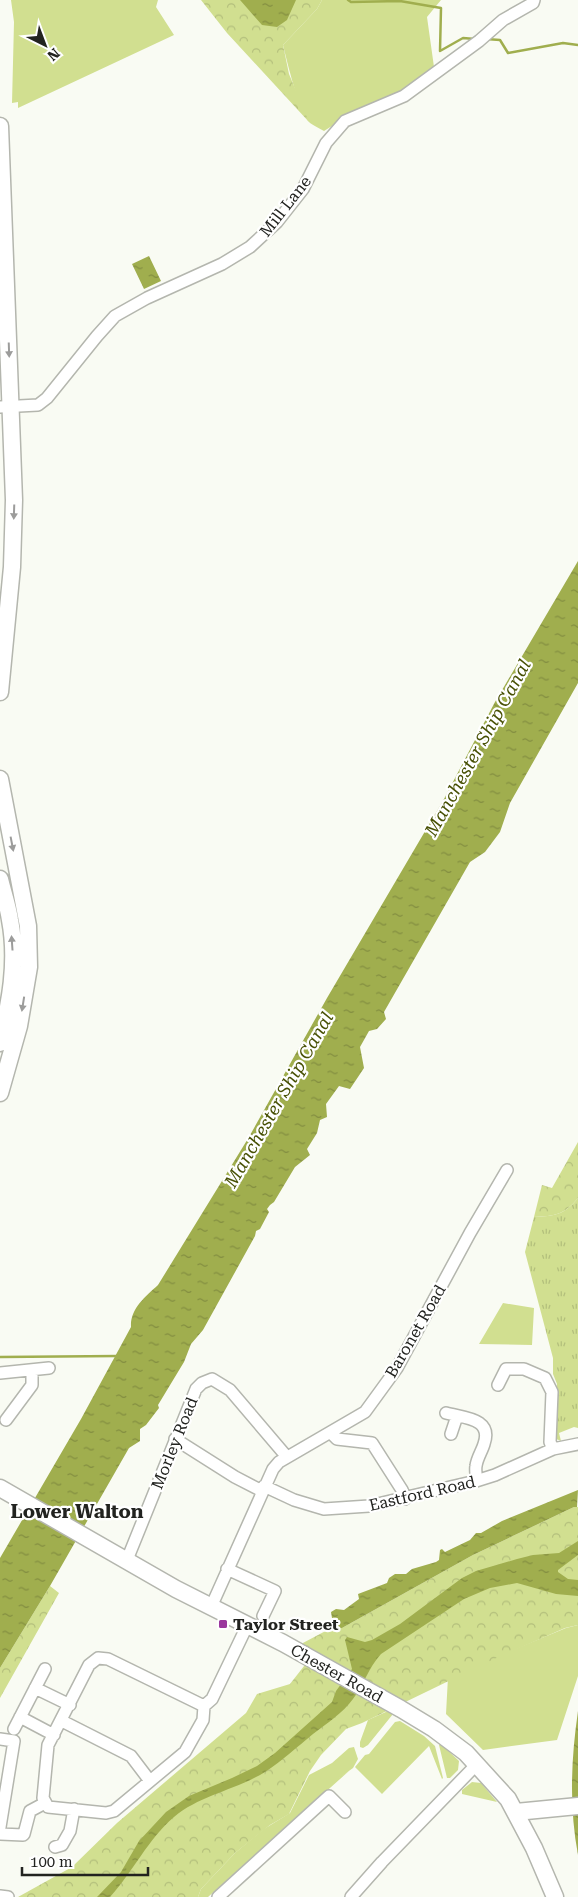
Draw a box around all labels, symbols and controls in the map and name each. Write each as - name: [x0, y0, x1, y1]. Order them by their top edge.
- north arrow: [20, 20, 70, 70]
- text: N: [44, 45, 63, 64]
- street label: Mill Lane: [256, 172, 315, 241]
- one-way arrow: [6, 342, 14, 358]
- one-way arrow: [10, 504, 18, 520]
- water label: Manchester Ship Canal: [420, 656, 535, 841]
- one-way arrow: [9, 836, 17, 852]
- one-way arrow: [8, 935, 16, 951]
- one-way arrow: [19, 997, 27, 1013]
- water label: Manchester Ship Canal: [219, 1008, 337, 1192]
- street label: Baronet Road: [381, 1281, 450, 1381]
- street label: Morley Road: [147, 1394, 202, 1492]
- street label: Eastford Road: [367, 1472, 477, 1515]
- district label: Lower Walton: [10, 1500, 144, 1523]
- place label: Taylor Street: [233, 1615, 339, 1634]
- marker: Taylor Street: [217, 1618, 229, 1630]
- street label: Chester Road: [287, 1640, 386, 1707]
- scale bar: [22, 1844, 149, 1876]
- text: 100 m: [30, 1853, 73, 1871]

